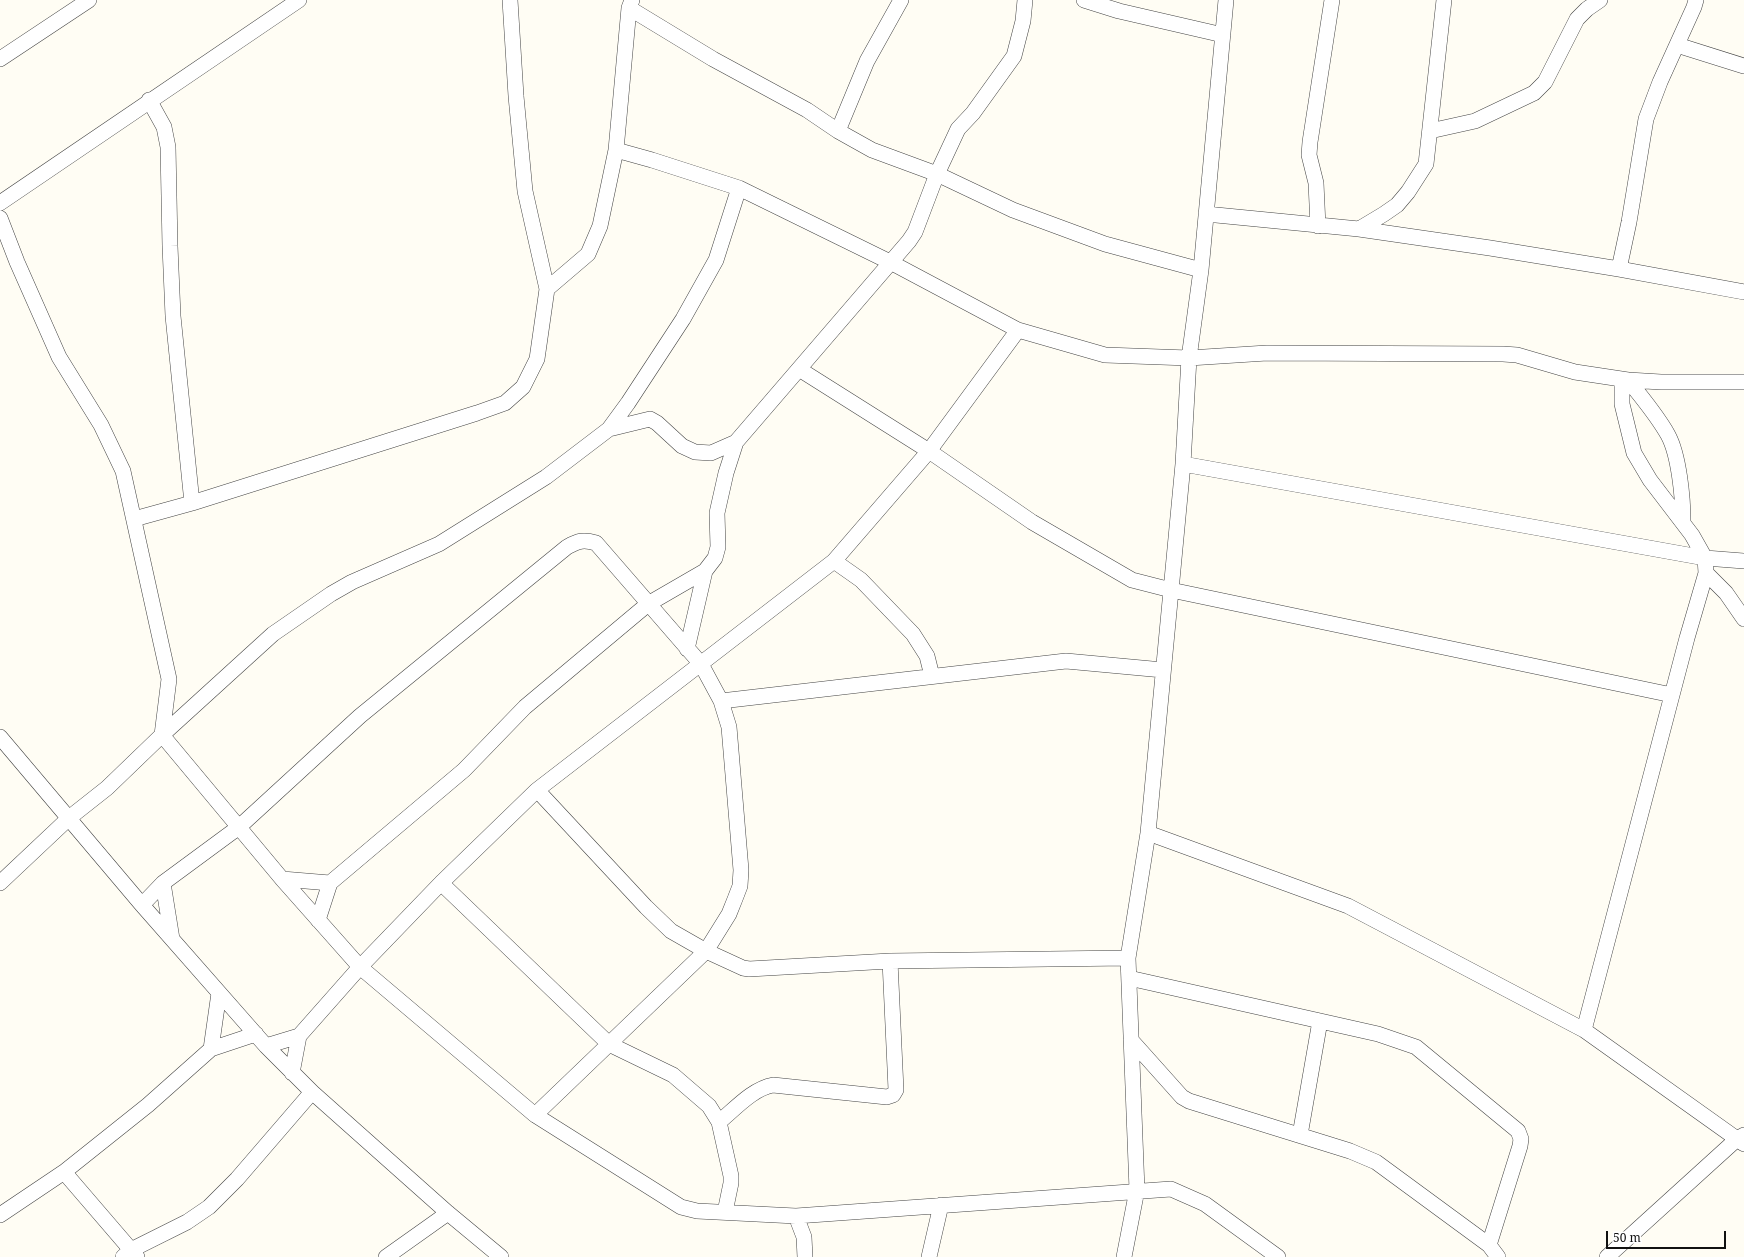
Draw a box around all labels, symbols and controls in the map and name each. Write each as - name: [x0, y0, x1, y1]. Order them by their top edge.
- scale bar: [1608, 1223, 1728, 1249]
- text: 50 m: [1613, 1229, 1641, 1246]

